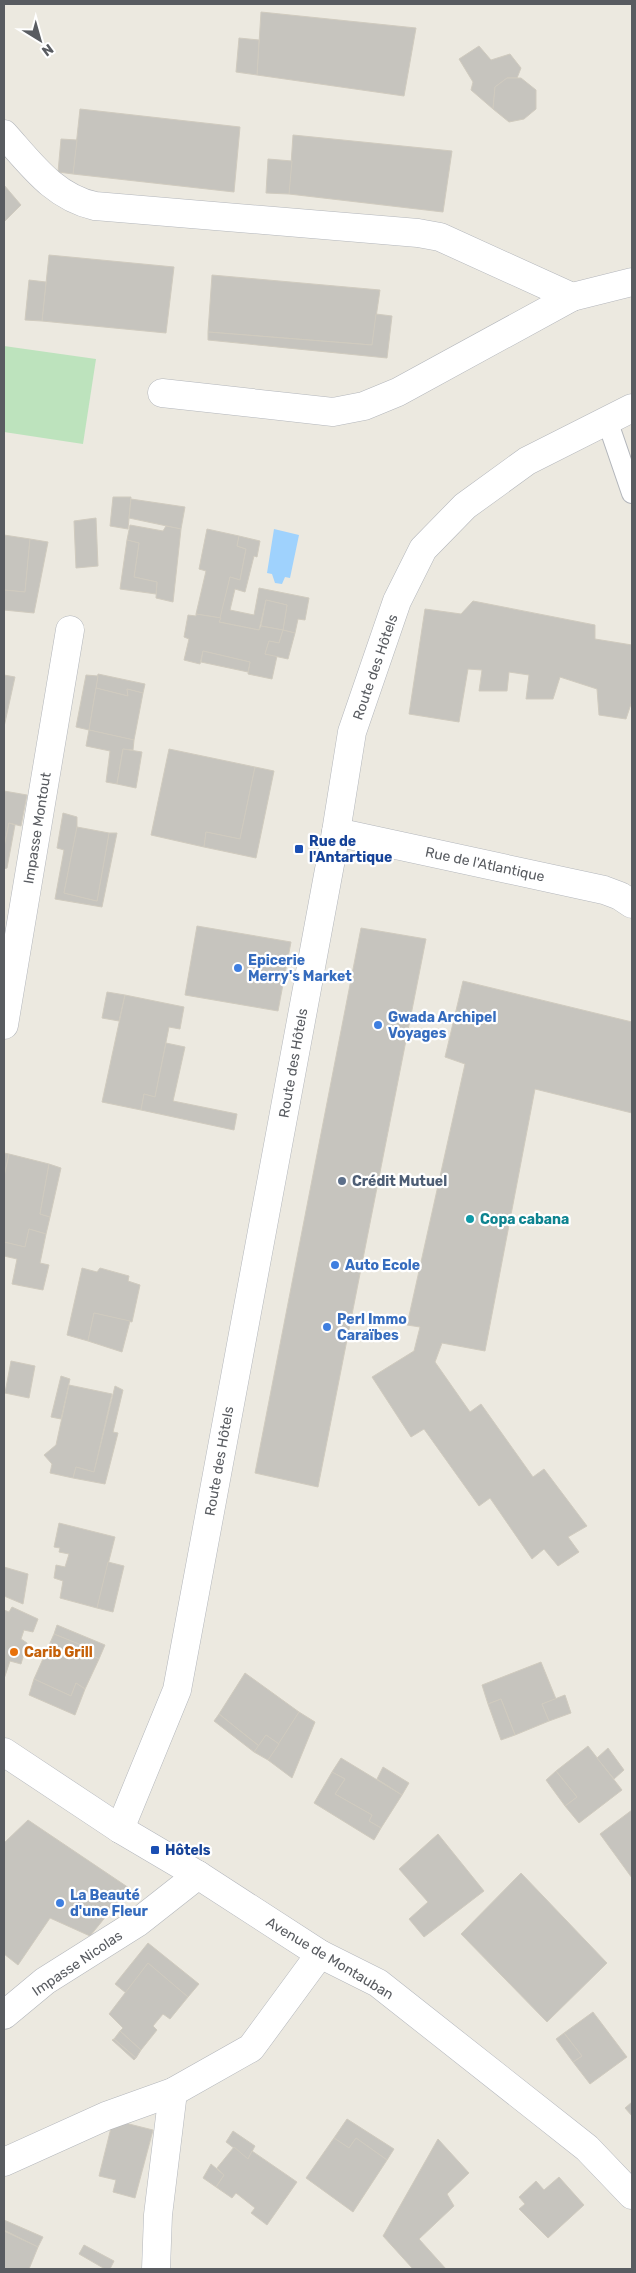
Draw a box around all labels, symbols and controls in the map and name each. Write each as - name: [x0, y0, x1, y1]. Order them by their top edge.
- north arrow: [15, 15, 65, 65]
- text: N: [38, 40, 57, 60]
- street label: Route des Hôtels: [349, 612, 402, 722]
- street label: Impasse Montout: [20, 771, 55, 885]
- place label: Rue de l'Antartique: [309, 833, 392, 866]
- marker: Rue de l'Antartique: [293, 843, 305, 855]
- street label: Rue de l'Atlantique: [424, 844, 546, 885]
- place label: Epicerie Merry's Market: [248, 952, 352, 985]
- marker: Epicerie Merry's Market: [232, 962, 244, 974]
- street label: Route des Hôtels: [275, 1007, 311, 1119]
- place label: Gwada Archipel Voyages: [388, 1009, 496, 1042]
- marker: Gwada Archipel Voyages: [372, 1019, 384, 1031]
- place label: Crédit Mutuel: [352, 1173, 447, 1190]
- marker: Crédit Mutuel: [336, 1175, 348, 1187]
- place label: Copa cabana: [480, 1211, 569, 1228]
- marker: Copa cabana: [464, 1213, 476, 1225]
- place label: Auto Ecole: [345, 1257, 420, 1274]
- marker: Auto Ecole: [329, 1259, 341, 1271]
- place label: Perl Immo Caraïbes: [337, 1311, 407, 1344]
- marker: Perl Immo Caraïbes: [321, 1321, 333, 1333]
- street label: Route des Hôtels: [201, 1405, 237, 1517]
- place label: Carib Grill: [24, 1644, 93, 1661]
- marker: Carib Grill: [8, 1646, 20, 1658]
- place label: Hôtels: [165, 1842, 211, 1859]
- marker: Hôtels: [149, 1844, 161, 1856]
- place label: La Beauté d'une Fleur: [70, 1887, 148, 1920]
- marker: La Beauté d'une Fleur: [54, 1897, 66, 1909]
- street label: Avenue de Montauban: [263, 1914, 397, 2003]
- street label: Impasse Nicolas: [29, 1927, 126, 2000]

